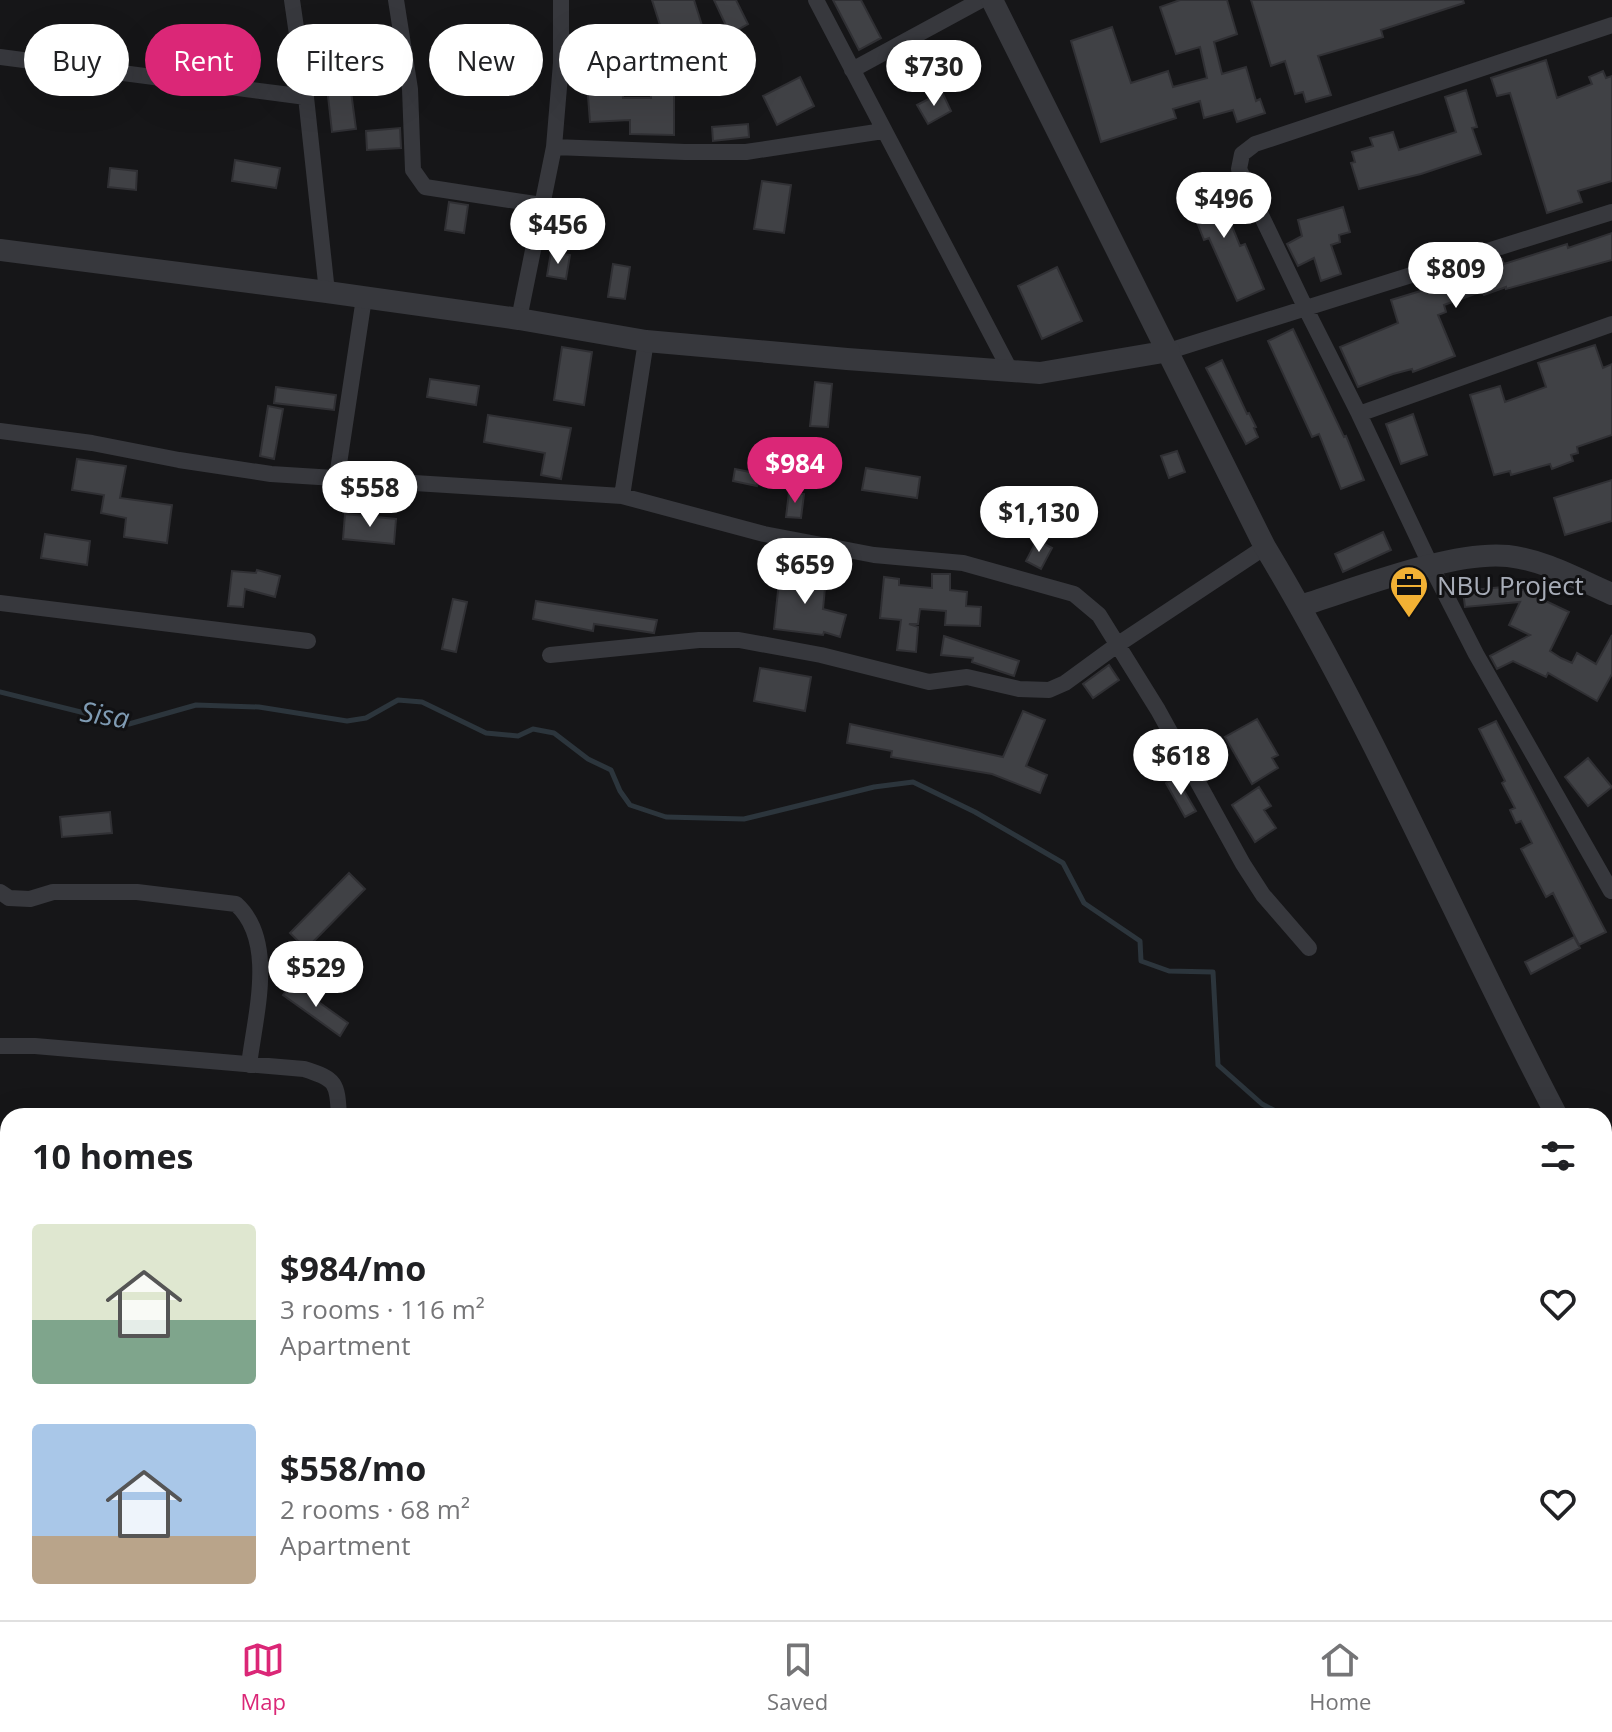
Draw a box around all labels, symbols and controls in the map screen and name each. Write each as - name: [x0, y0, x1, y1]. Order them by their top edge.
- chip: Buy: [24, 24, 129, 96]
- chip: Rent: [145, 24, 261, 96]
- chip: Filters: [277, 24, 413, 96]
- chip: New: [429, 24, 543, 96]
- chip: Apartment: [559, 24, 756, 96]
- pin: $730: [887, 40, 981, 108]
- text: $730: [904, 48, 964, 84]
- pin: $496: [1177, 172, 1271, 240]
- text: $496: [1194, 180, 1254, 216]
- pin: $456: [511, 198, 605, 266]
- text: $456: [528, 206, 588, 242]
- pin: $809: [1409, 242, 1503, 310]
- text: $809: [1426, 250, 1486, 286]
- pin: $984: [748, 437, 842, 505]
- text: $984: [765, 445, 825, 481]
- pin: $558: [323, 461, 417, 529]
- text: $558: [340, 469, 400, 505]
- pin: $1,130: [974, 486, 1104, 554]
- text: $1,130: [998, 494, 1080, 530]
- pin: $659: [758, 538, 852, 606]
- text: $659: [775, 546, 835, 582]
- office icon: NBU Project: [1388, 564, 1430, 619]
- place label: NBU Project: [1437, 567, 1584, 603]
- water label: Sisa: [78, 691, 132, 737]
- pin: $618: [1134, 729, 1228, 797]
- text: $618: [1151, 737, 1211, 773]
- pin: $529: [269, 941, 363, 1009]
- text: $529: [286, 949, 346, 985]
- text: 10 homes: [32, 1133, 193, 1179]
- icon: filters: [1536, 1134, 1580, 1178]
- text: $984/mo: [280, 1245, 426, 1291]
- icon: home: [96, 1256, 192, 1352]
- icon: heart: [1536, 1282, 1580, 1326]
- text: 3 rooms · 116 m²: [280, 1291, 485, 1327]
- text: Apartment: [280, 1327, 411, 1363]
- text: $558/mo: [280, 1445, 426, 1491]
- icon: home: [96, 1456, 192, 1552]
- icon: heart: [1536, 1482, 1580, 1526]
- text: 2 rooms · 68 m²: [280, 1491, 470, 1527]
- text: Apartment: [280, 1527, 411, 1563]
- tab: Map: [241, 1638, 286, 1716]
- tab: Saved: [767, 1638, 828, 1716]
- tab: Home: [1309, 1638, 1371, 1716]

